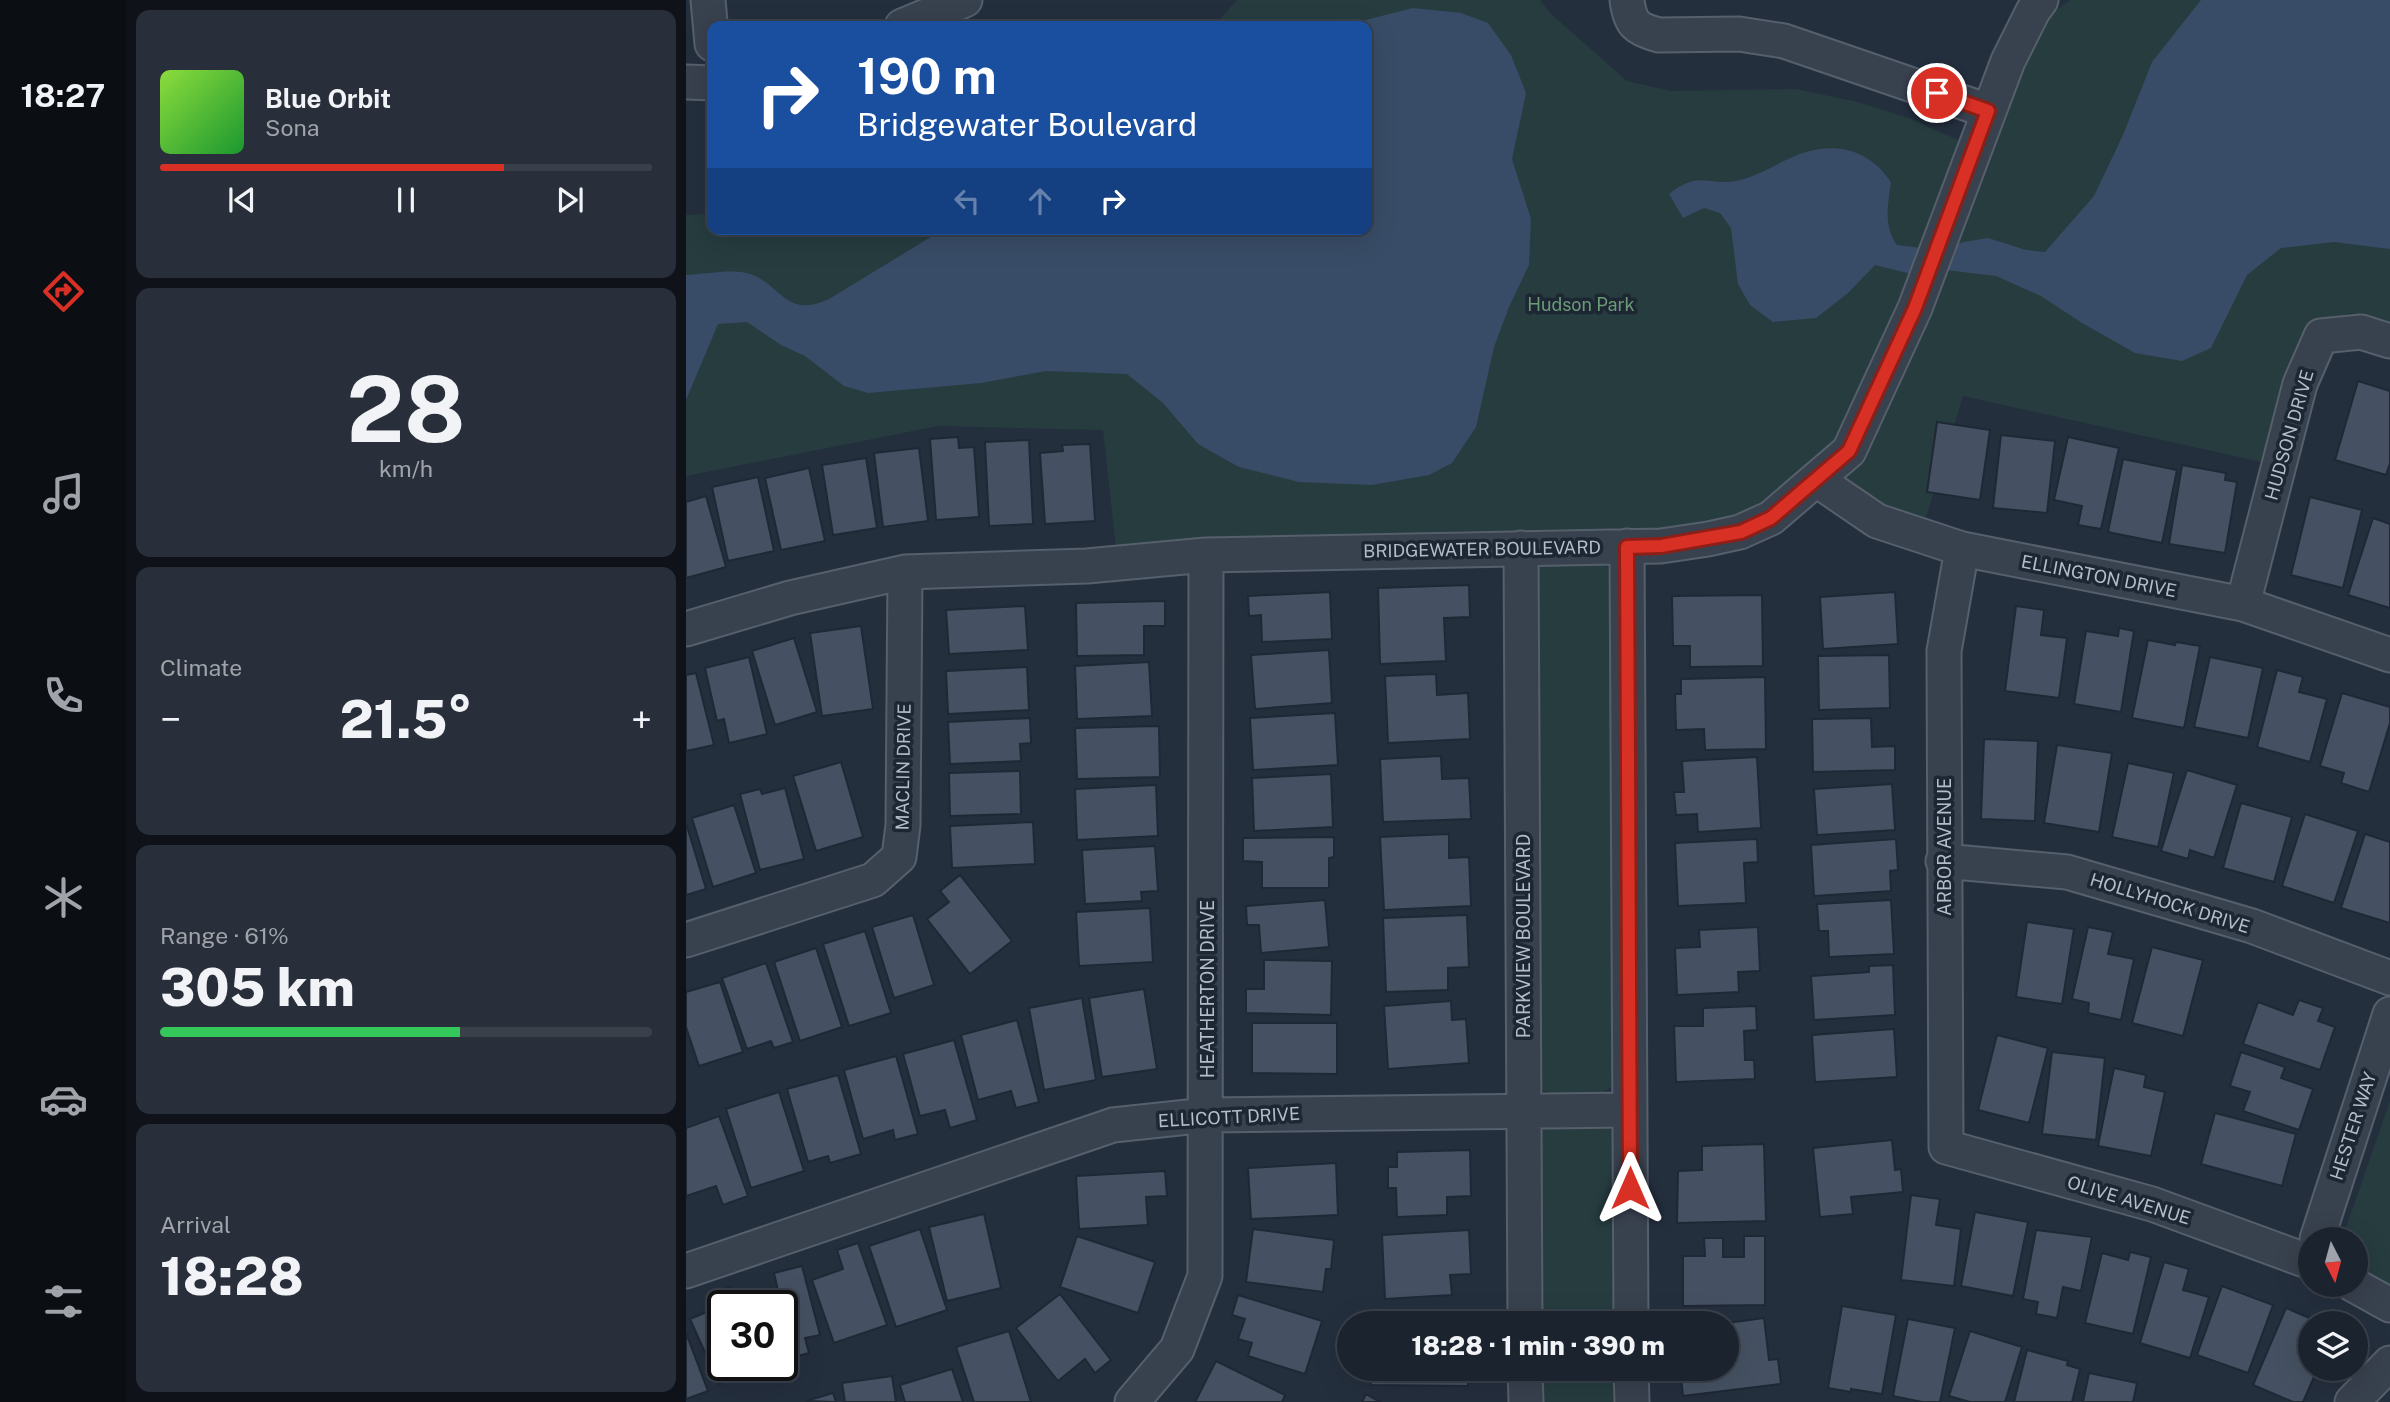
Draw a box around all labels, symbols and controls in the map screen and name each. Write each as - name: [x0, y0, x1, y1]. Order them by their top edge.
- text: 190 m: [857, 47, 997, 105]
- icon: right: [742, 49, 833, 140]
- pin: [1907, 63, 1967, 123]
- icon: arrive: [1918, 74, 1956, 112]
- text: 18:27: [21, 77, 105, 114]
- text: Blue Orbit: [265, 83, 391, 114]
- text: Bridgewater Boulevard: [857, 106, 1197, 143]
- text: Sona: [265, 114, 319, 141]
- icon: previous: [223, 181, 261, 219]
- icon: pause: [387, 181, 425, 219]
- icon: next: [551, 181, 589, 219]
- icon: left: [948, 182, 986, 220]
- icon: ahead: [1021, 182, 1059, 220]
- icon: right: [1094, 182, 1132, 220]
- icon: directions: [39, 267, 88, 316]
- park label: Hudson Park: [1527, 294, 1635, 315]
- text: 28: [347, 356, 465, 462]
- street label: HUDSON DRIVE: [2260, 367, 2318, 503]
- text: km/h: [379, 455, 433, 482]
- icon: music: [39, 469, 88, 518]
- street label: BRIDGEWATER BOULEVARD: [1363, 536, 1601, 562]
- street label: ELLINGTON DRIVE: [2019, 551, 2179, 601]
- text: Climate: [160, 654, 242, 681]
- icon: phone: [39, 671, 88, 720]
- text: 21.5°: [340, 689, 472, 750]
- text: −: [160, 697, 181, 742]
- text: +: [631, 697, 652, 742]
- street label: MACLIN DRIVE: [891, 703, 915, 831]
- street label: ARBOR AVENUE: [1934, 778, 1955, 916]
- street label: PARKVIEW BOULEVARD: [1513, 834, 1534, 1038]
- street label: HOLLYHOCK DRIVE: [2088, 869, 2252, 937]
- icon: climate: [39, 873, 88, 922]
- street label: HEATHERTON DRIVE: [1197, 900, 1218, 1078]
- text: Range · 61%: [160, 922, 289, 949]
- text: 305 km: [160, 957, 355, 1018]
- street label: HESTER WAY: [2326, 1069, 2380, 1183]
- icon: car: [39, 1075, 88, 1124]
- street label: ELLICOTT DRIVE: [1157, 1103, 1301, 1131]
- position arrow: [1593, 1151, 1667, 1225]
- street label: OLIVE AVENUE: [2065, 1171, 2193, 1229]
- text: Arrival: [160, 1211, 231, 1238]
- north arrow: [2298, 1227, 2368, 1297]
- map controls: [2298, 1227, 2368, 1381]
- text: 18:28: [160, 1246, 304, 1307]
- icon: filters: [39, 1277, 88, 1326]
- speed limit sign: 30: [707, 1290, 798, 1381]
- button: layers: [2298, 1311, 2368, 1381]
- text: 18:28 · 1 min · 390 m: [1411, 1330, 1665, 1361]

